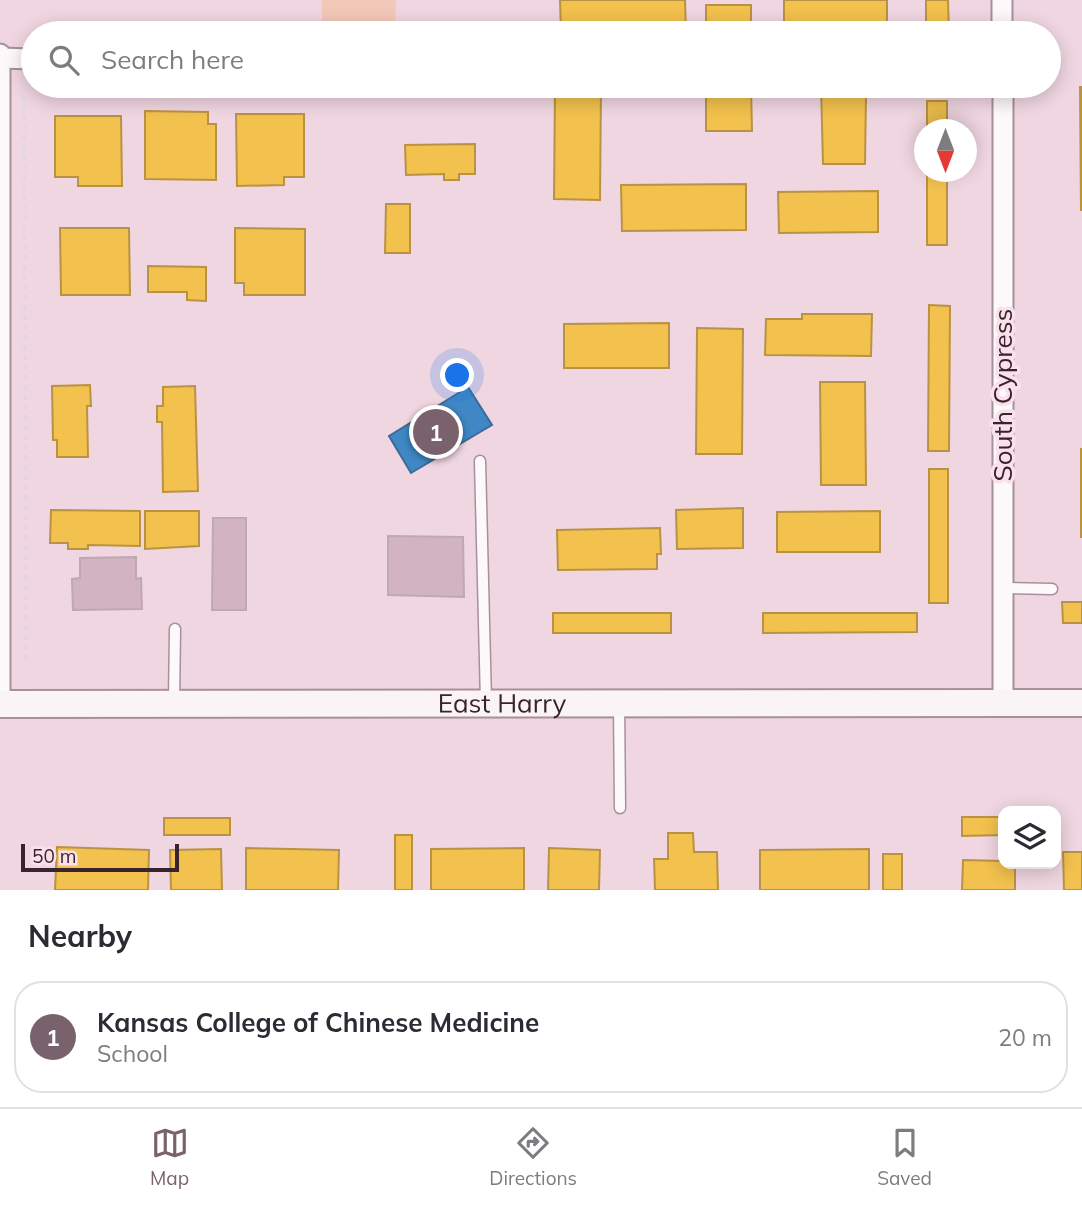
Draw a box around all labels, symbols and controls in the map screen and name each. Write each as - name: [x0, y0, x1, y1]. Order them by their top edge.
- search box: [21, 21, 1061, 98]
- icon: search: [45, 41, 83, 79]
- text: Search here: [101, 43, 244, 76]
- north arrow: [914, 119, 977, 182]
- street label: South Cypress: [986, 309, 1019, 482]
- your location: [440, 358, 474, 392]
- pin: 1: [413, 406, 459, 458]
- street label: East Harry: [438, 686, 566, 720]
- map controls: [998, 806, 1061, 869]
- button: layers: [998, 806, 1061, 869]
- scale bar: [21, 841, 178, 873]
- text: 50 m: [32, 844, 76, 868]
- text: Nearby: [28, 917, 132, 955]
- text: Kansas College of Chinese Medicine: [97, 1006, 539, 1039]
- text: 1: [46, 1023, 60, 1052]
- text: 20 m: [998, 1023, 1052, 1052]
- text: School: [97, 1039, 168, 1068]
- tab: Map: [150, 1124, 189, 1190]
- tab: Directions: [489, 1124, 577, 1190]
- tab: Saved: [877, 1124, 932, 1190]

